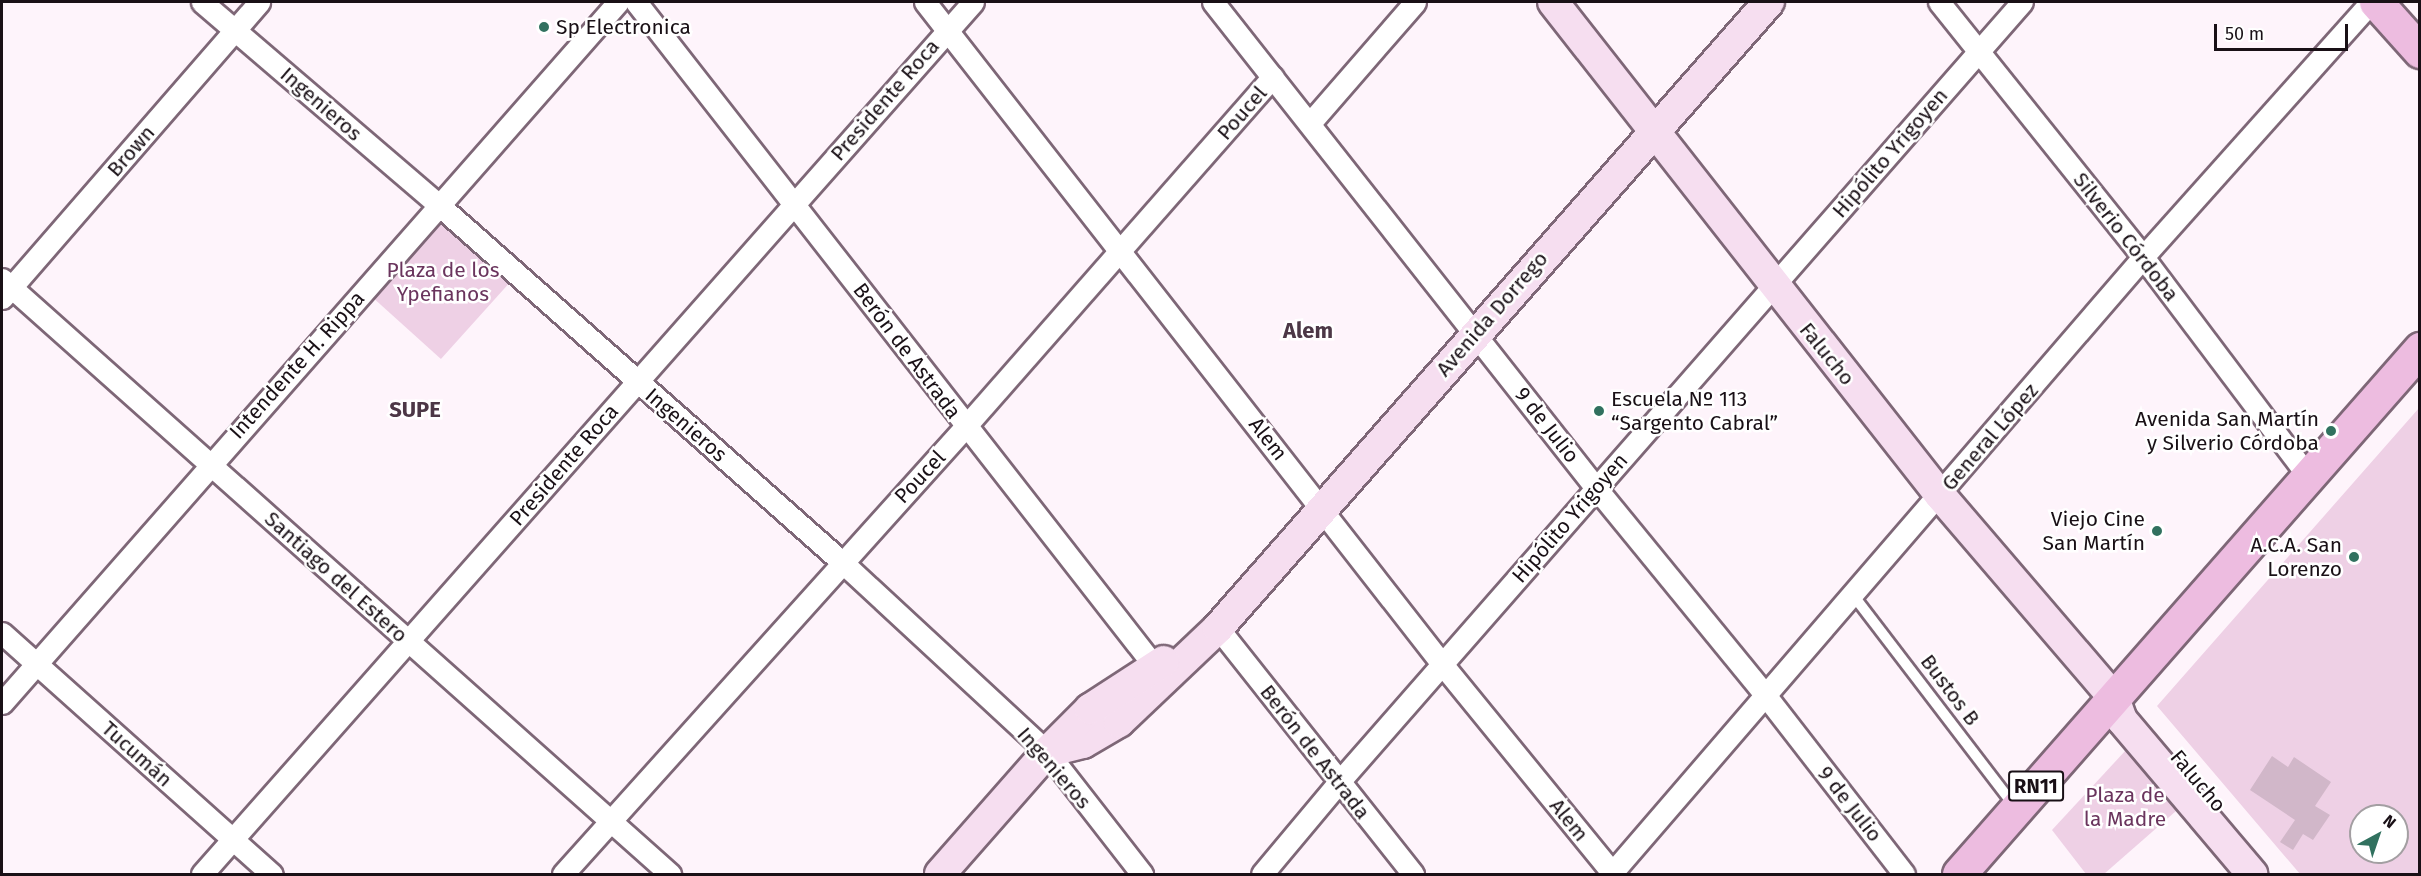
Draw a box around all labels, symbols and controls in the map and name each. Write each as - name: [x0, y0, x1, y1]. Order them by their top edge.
- scale bar: [2217, 12, 2350, 50]
- place label: Sp Electronica: [556, 14, 691, 40]
- marker: Sp Electronica: [537, 20, 551, 34]
- text: 50 m: [2225, 23, 2264, 45]
- street label: Presidente Roca: [825, 34, 945, 166]
- street label: Ingenieros: [275, 62, 367, 146]
- street label: Poucel: [1212, 81, 1272, 145]
- street label: Hipólito Yrigoyen: [1827, 83, 1953, 223]
- street label: Brown: [102, 120, 160, 182]
- street label: Silverio Córdoba: [2068, 168, 2184, 306]
- street label: Avenida Dorrego: [1431, 246, 1553, 382]
- park label: Plaza de los Ypefianos: [386, 257, 500, 307]
- street label: Berón de Astrada: [848, 278, 966, 424]
- street label: Intendente H. Rippa: [224, 286, 370, 444]
- district label: Alem: [1283, 318, 1333, 344]
- street label: Falucho: [1794, 318, 1860, 390]
- street label: General López: [1937, 378, 2043, 496]
- street label: 9 de Julio: [1510, 382, 1584, 468]
- street label: Ingenieros: [640, 383, 732, 467]
- place label: Escuela Nº 113 “Sargento Cabral”: [1611, 386, 1778, 436]
- district label: SUPE: [389, 397, 441, 423]
- street label: Presidente Roca: [504, 399, 624, 531]
- marker: Escuela Nº 113 “Sargento Cabral”: [1592, 404, 1606, 418]
- place label: Avenida San Martín y Silverio Córdoba: [2135, 406, 2319, 456]
- street label: Alem: [1243, 413, 1293, 465]
- marker: Avenida San Martín y Silverio Córdoba: [2324, 424, 2338, 438]
- street label: Poucel: [889, 445, 951, 509]
- street label: Hipólito Yrigoyen: [1507, 448, 1633, 588]
- street label: Santiago del Estero: [259, 506, 413, 648]
- place label: Viejo Cine San Martín: [2043, 506, 2145, 556]
- marker: Viejo Cine San Martín: [2150, 524, 2164, 538]
- place label: A.C.A. San Lorenzo: [2250, 532, 2342, 582]
- marker: A.C.A. San Lorenzo: [2347, 550, 2361, 564]
- street label: Bustos B: [1915, 649, 1985, 731]
- street label: Berón de Astrada: [1255, 680, 1375, 824]
- street label: Tucumán: [97, 716, 177, 792]
- street label: Ingenieros: [1012, 722, 1096, 814]
- street label: Falucho: [2165, 745, 2231, 817]
- street label: 9 de Julio: [1813, 761, 1887, 847]
- road number: RN11: [2008, 769, 2064, 803]
- park label: Plaza de la Madre: [2084, 782, 2166, 832]
- street label: Alem: [1544, 794, 1594, 846]
- north arrow: [2349, 804, 2409, 864]
- text: N: [2379, 811, 2400, 832]

